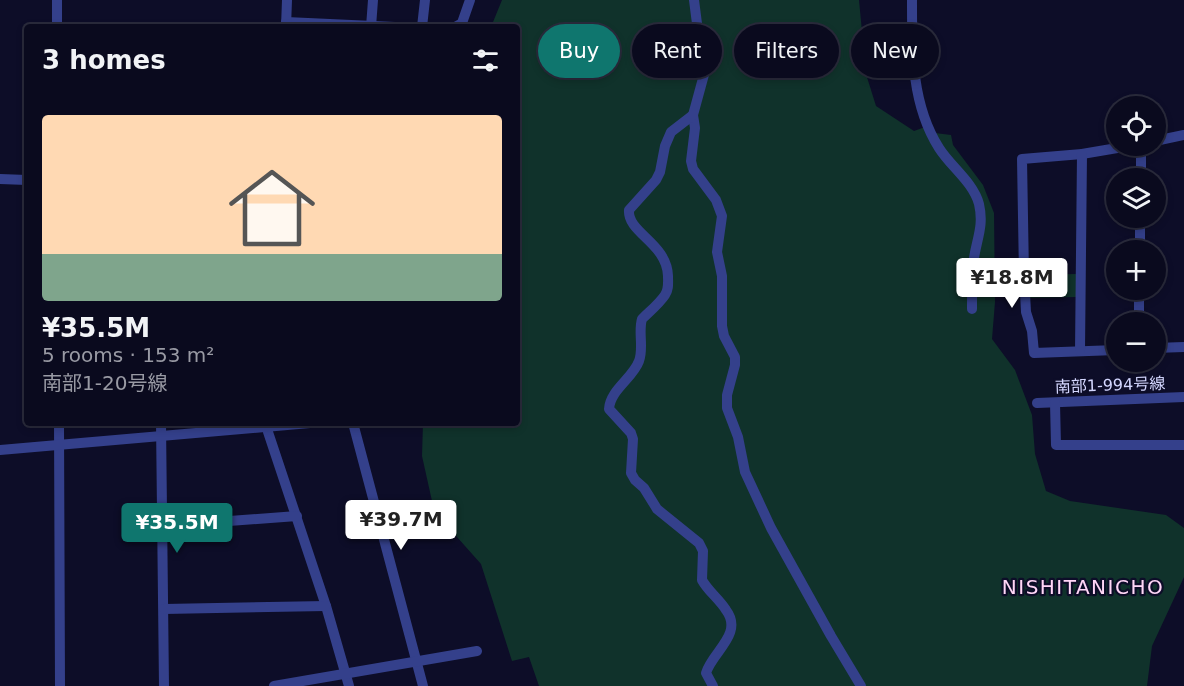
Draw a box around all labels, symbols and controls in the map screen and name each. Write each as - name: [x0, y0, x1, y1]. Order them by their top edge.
- chip: Buy: [538, 24, 620, 78]
- chip: Rent: [632, 24, 722, 78]
- chip: Filters: [734, 24, 839, 78]
- chip: New: [851, 24, 939, 78]
- icon: filters: [469, 44, 502, 77]
- text: 3 homes: [42, 45, 166, 75]
- map controls: [1106, 96, 1166, 372]
- button: locate: [1106, 96, 1166, 156]
- icon: home: [218, 154, 326, 262]
- button: layers: [1106, 168, 1166, 228]
- button: +: [1106, 240, 1166, 300]
- pin: ¥18.8M: [963, 258, 1061, 309]
- text: ¥18.8M: [970, 265, 1054, 289]
- button: −: [1106, 312, 1166, 372]
- text: ¥35.5M: [42, 313, 150, 343]
- text: 5 rooms · 153 m²: [42, 343, 214, 367]
- text: 南部1-20号線: [42, 371, 167, 395]
- street label: 南部1-994号線: [1054, 374, 1166, 396]
- pin: ¥39.7M: [352, 500, 450, 551]
- pin: ¥35.5M: [128, 503, 226, 554]
- text: ¥39.7M: [359, 507, 443, 531]
- text: ¥35.5M: [135, 510, 219, 534]
- district label: NISHITANICHO: [1002, 575, 1164, 599]

